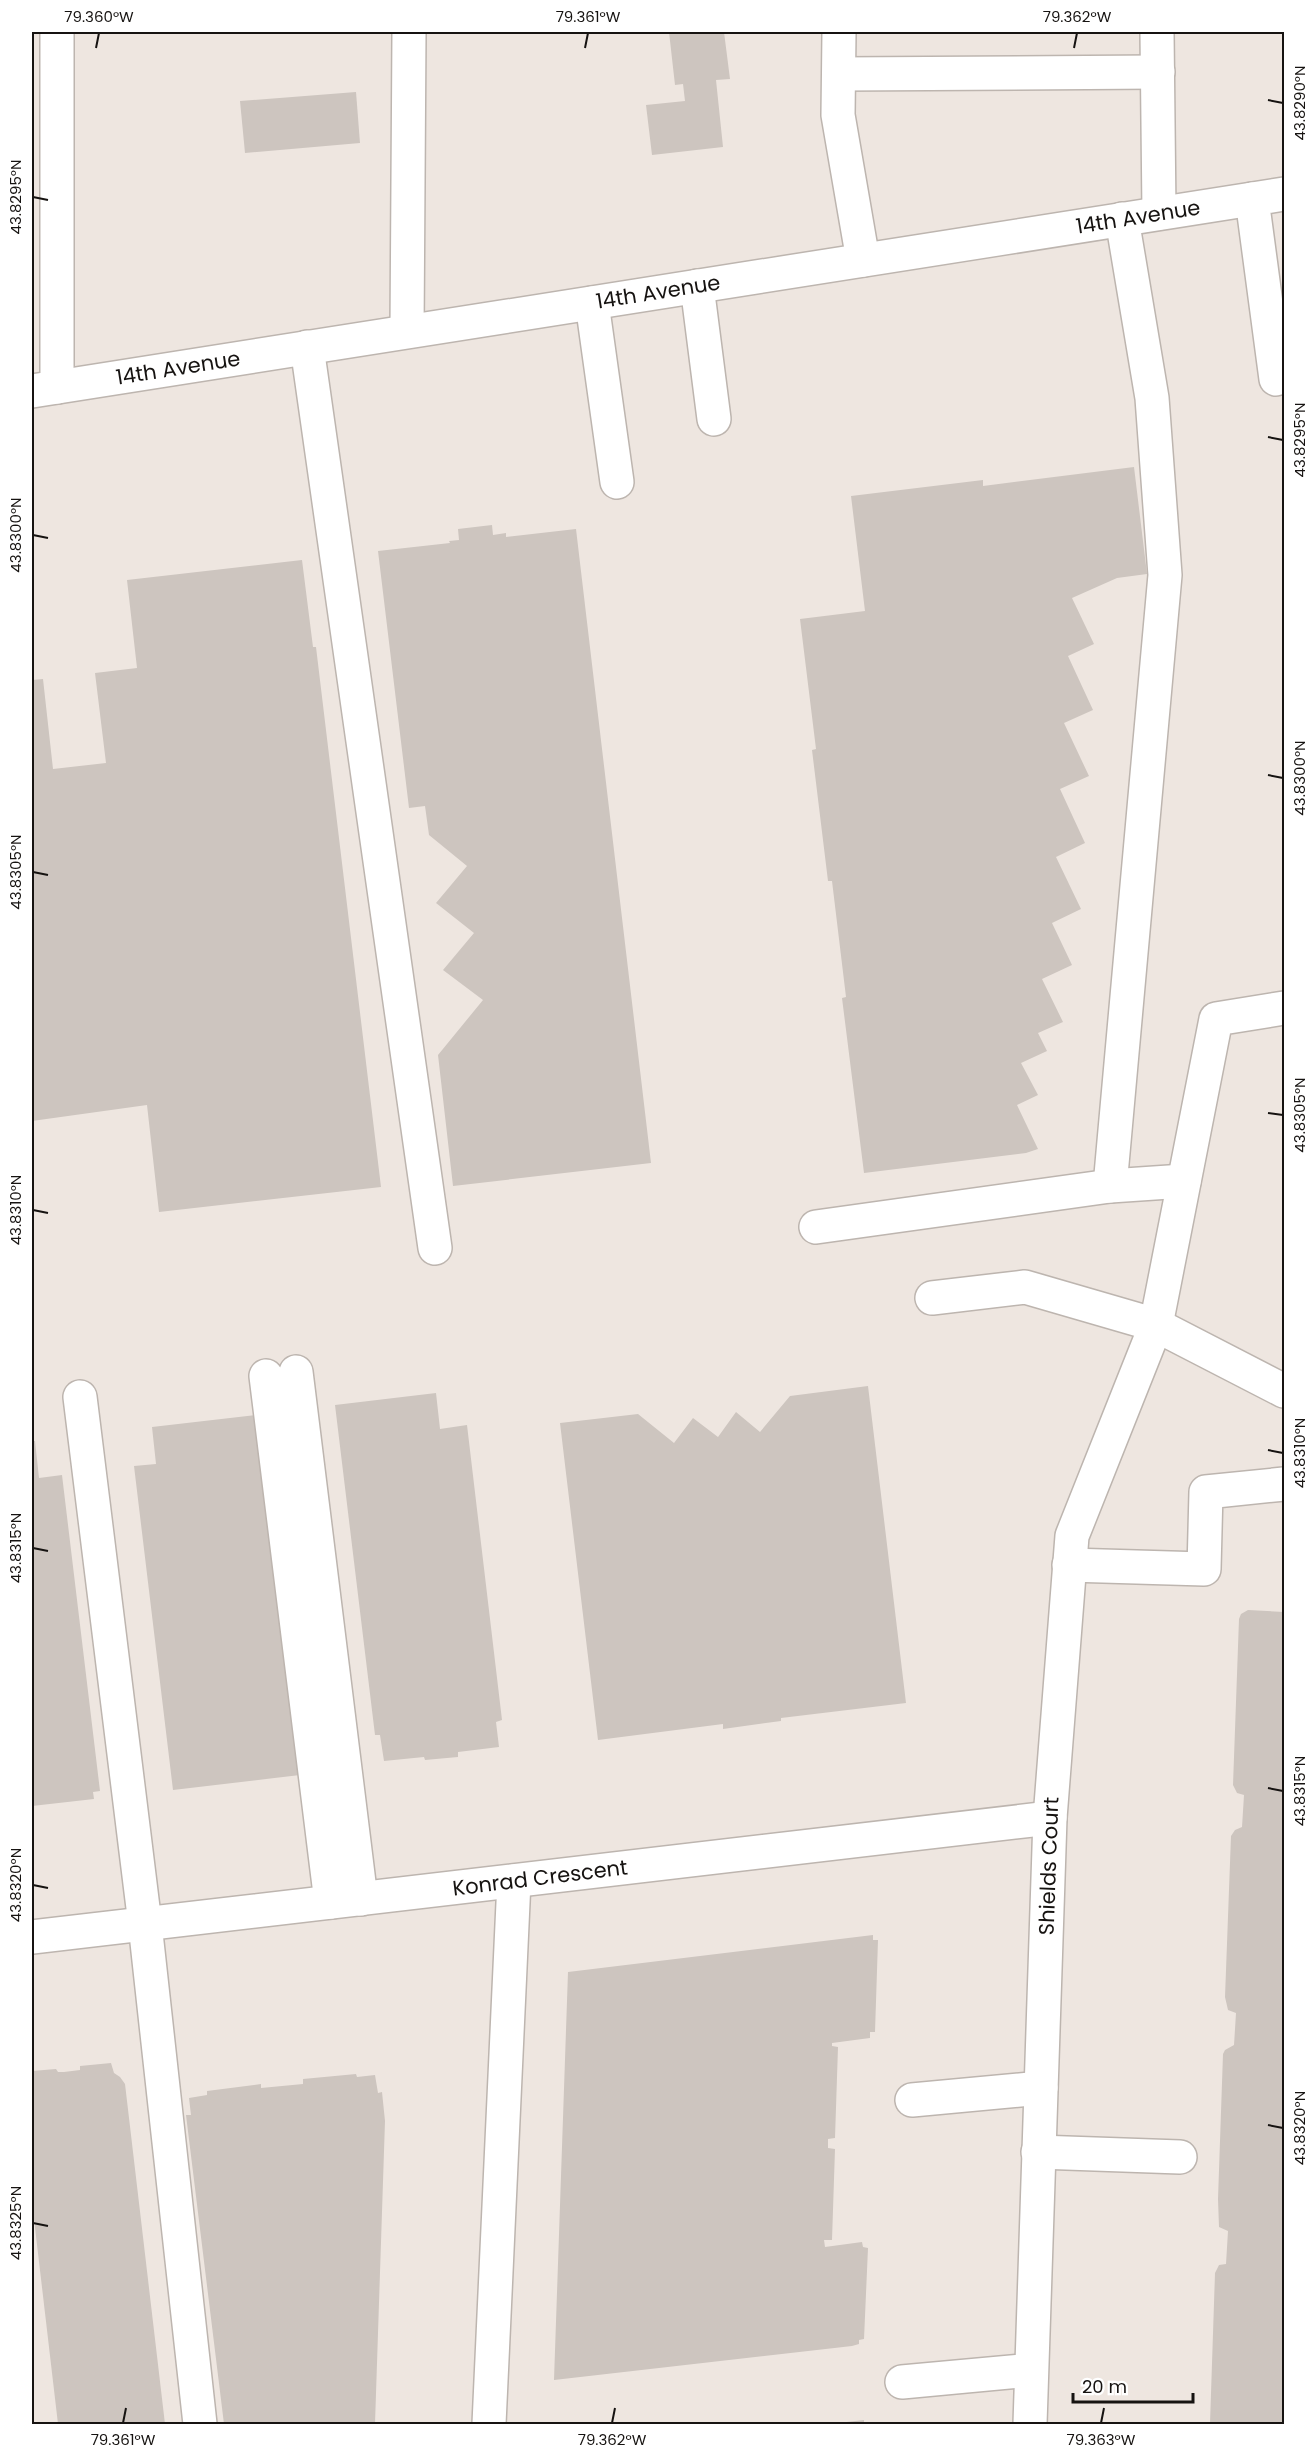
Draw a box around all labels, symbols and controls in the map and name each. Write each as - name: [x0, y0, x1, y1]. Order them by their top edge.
- text: 79.360°W: [64, 6, 134, 27]
- text: 79.361°W: [556, 6, 621, 27]
- text: 79.362°W: [1043, 6, 1112, 27]
- text: 43.8290°N: [1289, 65, 1310, 141]
- text: 43.8295°N: [5, 159, 26, 235]
- street label: 14th Avenue: [1074, 192, 1202, 241]
- street label: 14th Avenue: [594, 267, 722, 316]
- street label: 14th Avenue: [114, 343, 242, 392]
- text: 43.8295°N: [1289, 402, 1310, 478]
- text: 43.8300°N: [5, 497, 26, 573]
- text: 43.8300°N: [1289, 740, 1310, 816]
- text: 43.8305°N: [5, 834, 26, 910]
- text: 43.8305°N: [1289, 1077, 1310, 1153]
- text: 43.8310°N: [5, 1175, 26, 1245]
- text: 43.8310°N: [1289, 1418, 1310, 1488]
- text: 43.8315°N: [5, 1513, 26, 1583]
- text: 43.8315°N: [1289, 1756, 1310, 1826]
- street label: Shields Court: [1032, 1796, 1065, 1936]
- text: 43.8320°N: [5, 1848, 26, 1922]
- street label: Konrad Crescent: [451, 1852, 629, 1903]
- text: 43.8320°N: [1289, 2091, 1310, 2165]
- text: 43.8325°N: [5, 2186, 26, 2260]
- scale bar: [1073, 2366, 1193, 2404]
- text: 20 m: [1082, 2374, 1127, 2399]
- text: 79.361°W: [91, 2429, 156, 2450]
- text: 79.362°W: [578, 2429, 647, 2450]
- text: 79.363°W: [1067, 2429, 1136, 2450]

